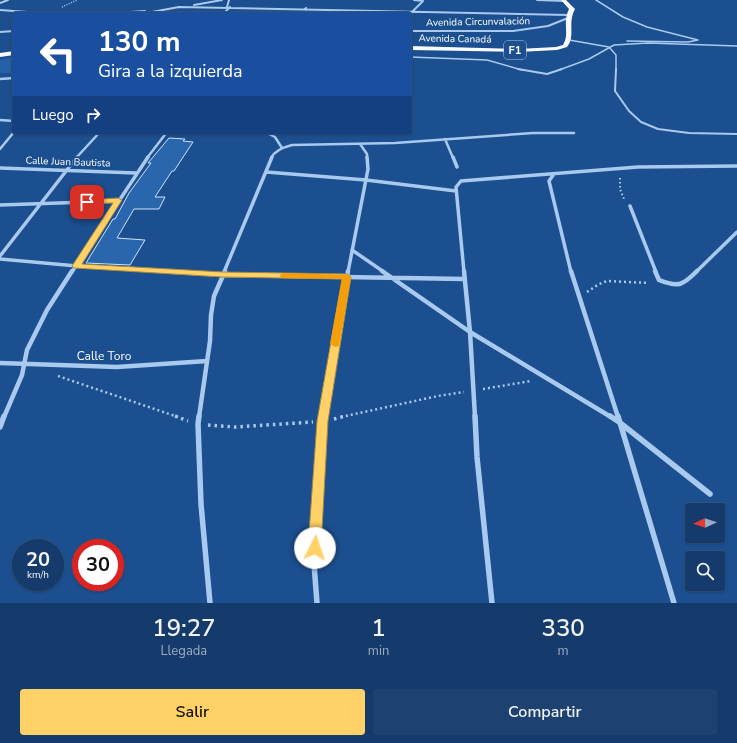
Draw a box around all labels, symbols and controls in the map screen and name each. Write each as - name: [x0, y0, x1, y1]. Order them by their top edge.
- street label: Avenida Circunvalación: [426, 14, 530, 30]
- text: 130 m: [98, 23, 181, 61]
- icon: left: [32, 28, 84, 80]
- street label: Avenida Canadá: [418, 31, 492, 47]
- road number: F1: [504, 41, 526, 59]
- text: Gira a la izquierda: [98, 59, 242, 83]
- icon: right: [82, 104, 104, 126]
- text: Luego: [32, 105, 74, 125]
- street label: Calle Juan Bautista: [25, 154, 111, 170]
- pin: [70, 185, 104, 219]
- icon: arrive: [76, 191, 98, 213]
- street label: Calle Toro: [77, 348, 132, 364]
- north arrow: [685, 503, 725, 543]
- map controls: [685, 503, 725, 591]
- position arrow: [294, 527, 336, 569]
- speed limit sign: 30: [72, 539, 124, 591]
- text: 20: [26, 546, 50, 573]
- button: search: [685, 551, 725, 591]
- text: km/h: [27, 568, 49, 582]
- text: 19:27: [152, 612, 216, 644]
- text: 1: [371, 612, 386, 644]
- text: 330: [542, 612, 585, 644]
- text: Llegada: [161, 642, 207, 660]
- text: min: [368, 642, 389, 660]
- text: m: [558, 642, 569, 660]
- button: Salir: [20, 689, 365, 735]
- button: Compartir: [373, 689, 717, 735]

